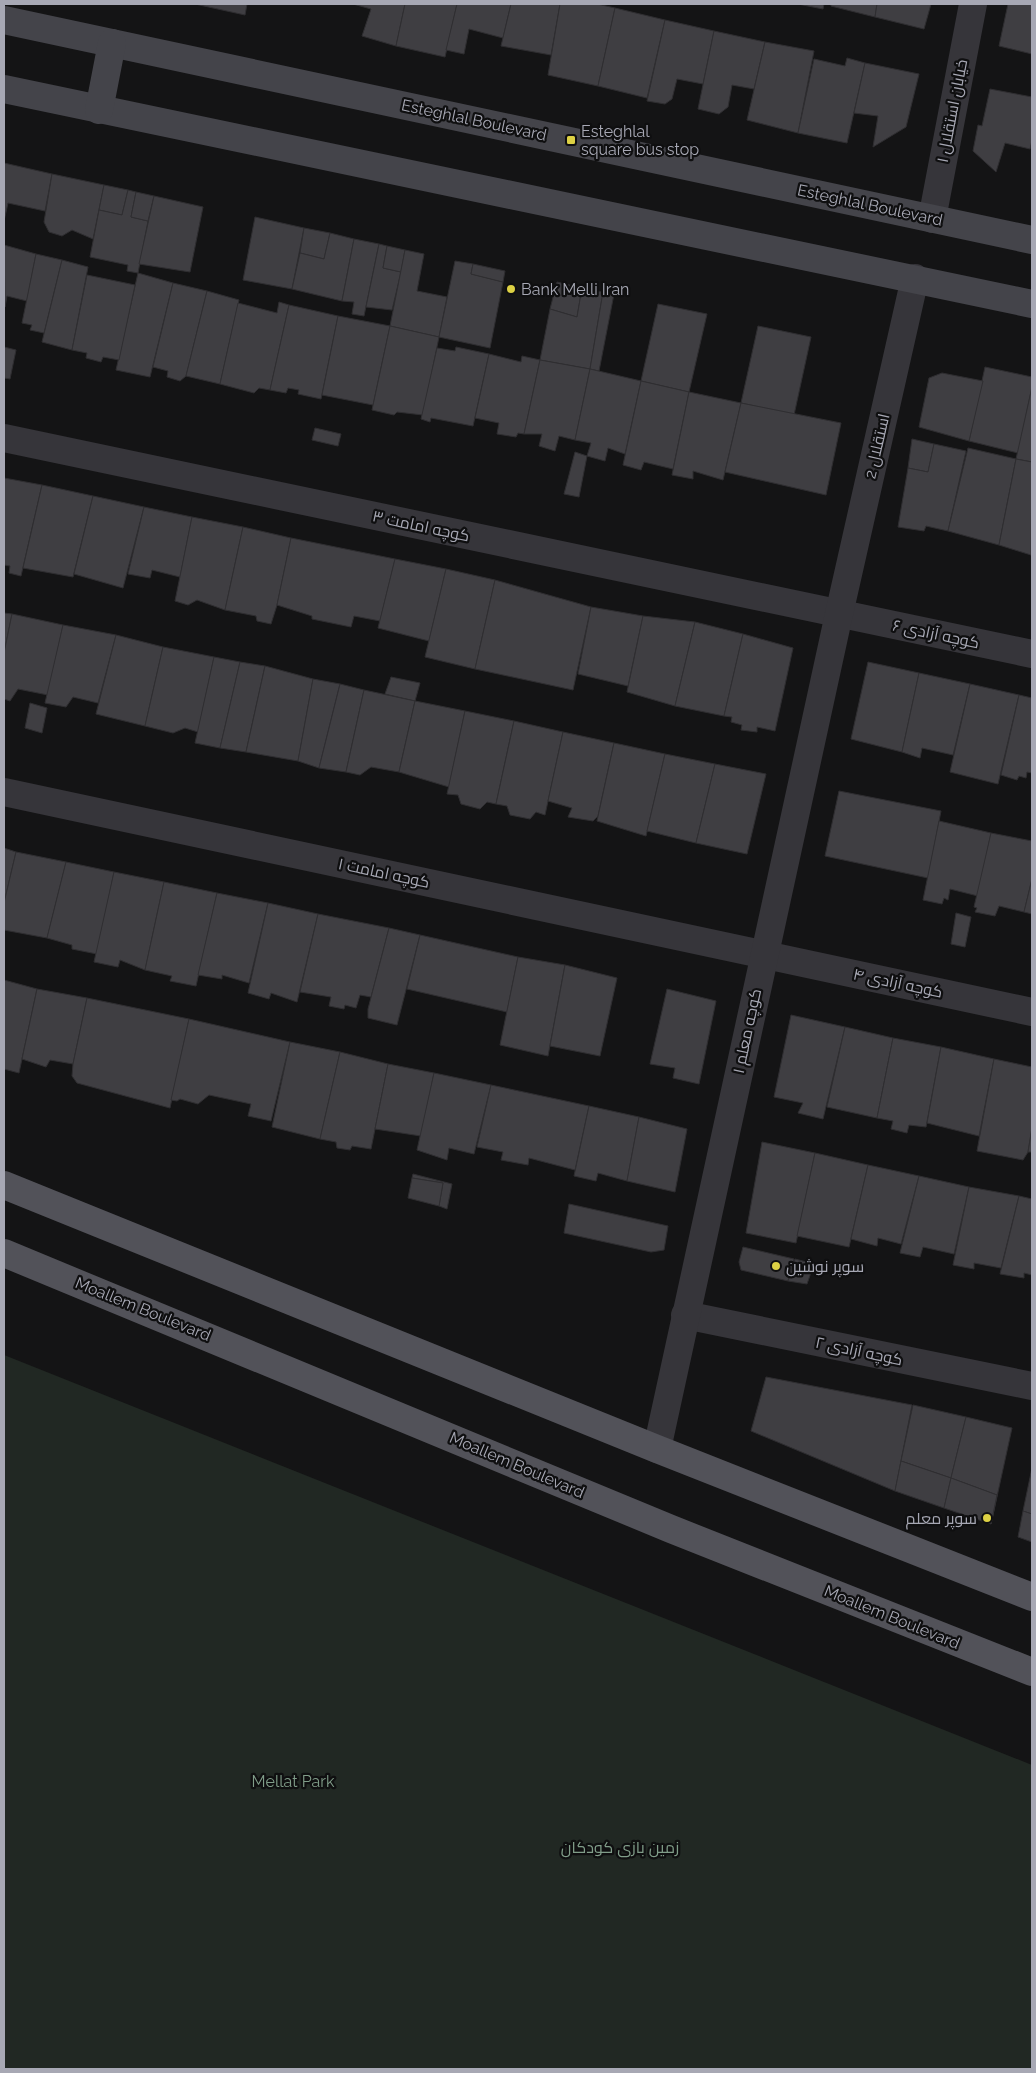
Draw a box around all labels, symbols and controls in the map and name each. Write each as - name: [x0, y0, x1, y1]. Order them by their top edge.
- street label: خیابان استقلال ۱: [933, 58, 972, 165]
- street label: Esteghlal Boulevard: [400, 95, 548, 145]
- place label: Esteghlal square bus stop: [581, 122, 699, 159]
- marker: Esteghlal square bus stop: [565, 134, 577, 146]
- street label: Esteghlal Boulevard: [796, 180, 944, 230]
- place label: Bank Melli Iran: [521, 280, 629, 299]
- marker: Bank Melli Iran: [505, 283, 517, 295]
- street label: استقلال 2: [860, 412, 895, 481]
- street label: کوچه امامت ۳: [370, 506, 471, 548]
- street label: کوچه آزادی ۶: [891, 616, 981, 654]
- street label: کوچه امامت ۱: [336, 854, 432, 894]
- street label: کوچه آزادی ۴: [851, 964, 945, 1004]
- street label: کوچه معلم ۱: [729, 987, 767, 1076]
- place label: سوپر نوشین: [786, 1257, 864, 1278]
- marker: سوپر نوشین: [770, 1260, 782, 1272]
- street label: Moallem Boulevard: [72, 1273, 214, 1345]
- street label: کوچه آزادی ۲: [813, 1332, 904, 1371]
- street label: Moallem Boulevard: [447, 1428, 587, 1502]
- place label: سوپر معلم: [905, 1509, 977, 1530]
- marker: سوپر معلم: [981, 1512, 993, 1524]
- street label: Moallem Boulevard: [821, 1581, 963, 1653]
- park label: Mellat Park: [252, 1772, 335, 1791]
- park label: زمین بازی کودکان: [561, 1838, 679, 1858]

